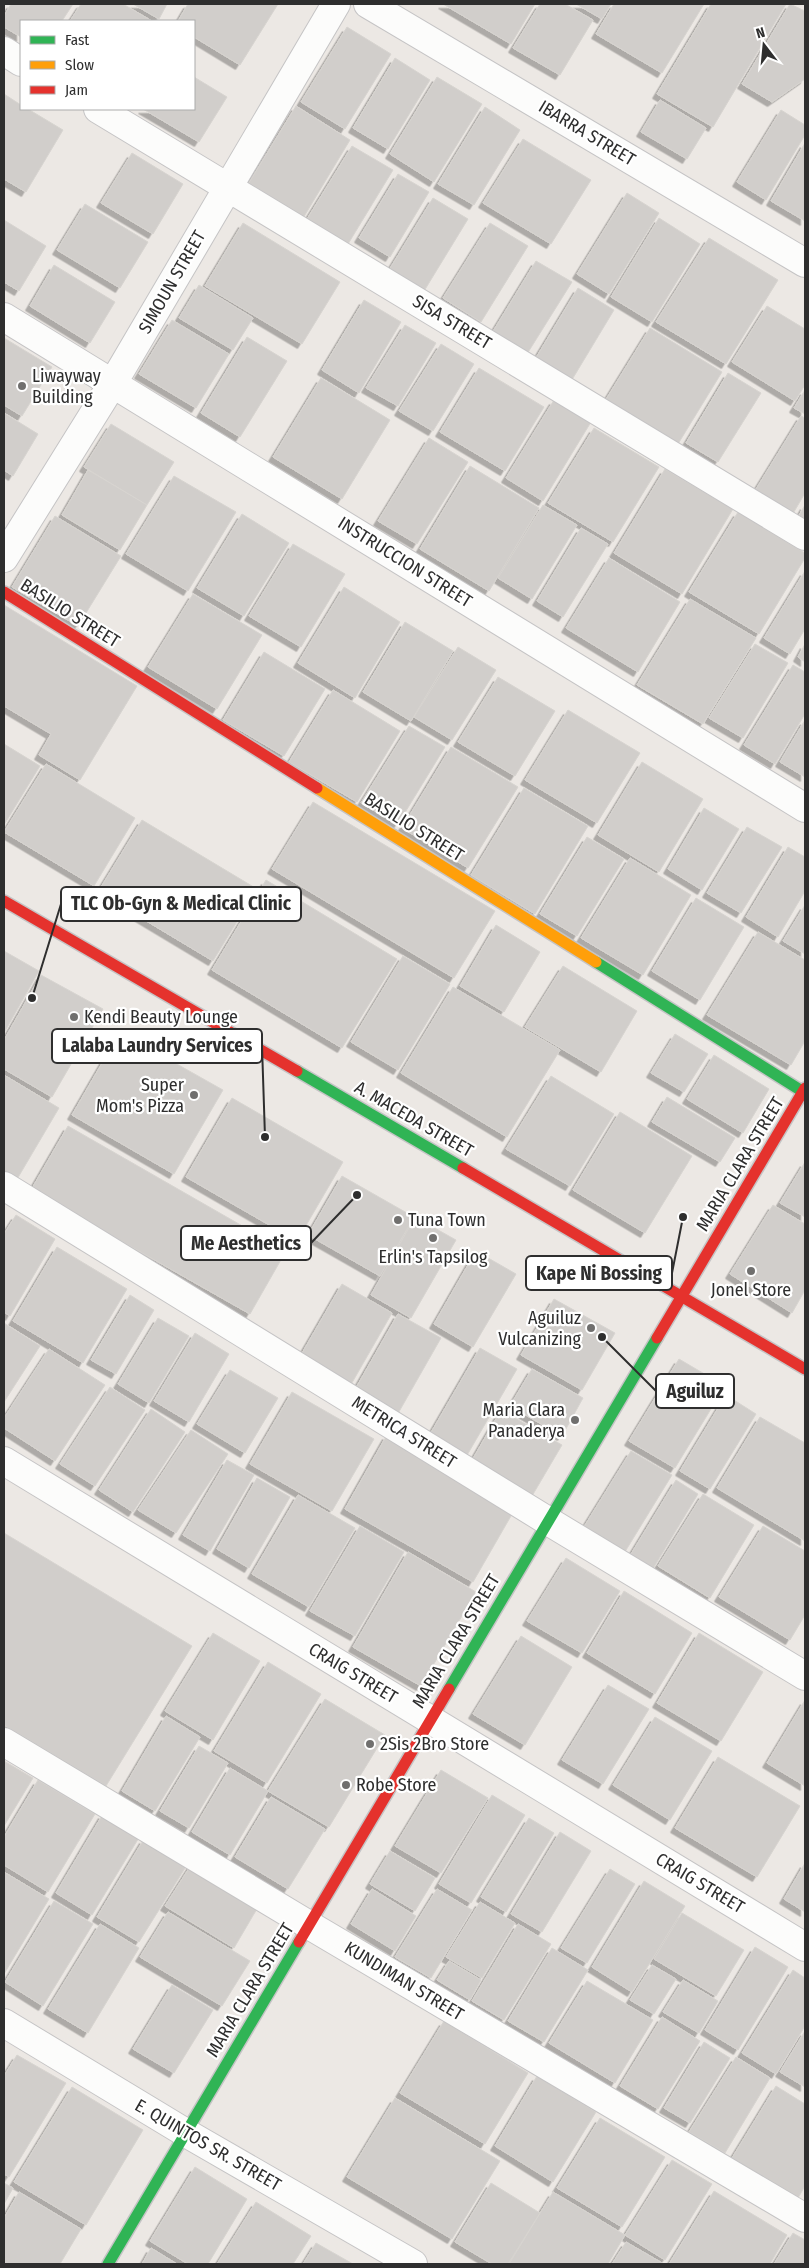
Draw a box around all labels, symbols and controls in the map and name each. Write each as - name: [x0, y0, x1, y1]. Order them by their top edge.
- legend: [20, 20, 195, 110]
- north arrow: [739, 20, 789, 70]
- text: N: [754, 24, 767, 42]
- text: Fast: [65, 31, 89, 49]
- text: Slow: [65, 56, 94, 74]
- text: Jam: [65, 81, 88, 99]
- street label: IBARRA STREET: [535, 95, 640, 171]
- street label: SIMOUN STREET: [134, 226, 211, 337]
- street label: SISA STREET: [409, 290, 496, 354]
- place label: Liwayway Building: [32, 365, 101, 408]
- marker: Liwayway Building: [16, 380, 28, 392]
- street label: INSTRUCCION STREET: [334, 512, 477, 612]
- street label: BASILIO STREET: [16, 574, 124, 653]
- street label: BASILIO STREET: [360, 788, 468, 867]
- callout: TLC Ob-Gyn & Medical Clinic: [61, 887, 301, 921]
- text: TLC Ob-Gyn & Medical Clinic: [71, 892, 292, 915]
- place label: Kendi Beauty Lounge: [84, 1006, 238, 1028]
- marker: Kendi Beauty Lounge: [68, 1011, 80, 1023]
- callout: Lalaba Laundry Services: [52, 1029, 262, 1063]
- text: Lalaba Laundry Services: [62, 1034, 253, 1057]
- place label: Super Mom's Pizza: [96, 1074, 185, 1117]
- street label: A. MACEDA STREET: [351, 1076, 478, 1162]
- marker: Super Mom's Pizza: [188, 1089, 200, 1101]
- street label: MARIA CLARA STREET: [691, 1092, 789, 1235]
- place label: Tuna Town: [408, 1209, 486, 1231]
- marker: Tuna Town: [392, 1214, 404, 1226]
- callout: Me Aesthetics: [181, 1226, 311, 1260]
- text: Me Aesthetics: [191, 1232, 302, 1255]
- marker: Erlin's Tapsilog: [427, 1232, 439, 1244]
- place label: Erlin's Tapsilog: [378, 1246, 488, 1268]
- callout: Kape Ni Bossing: [526, 1256, 672, 1290]
- text: Kape Ni Bossing: [536, 1262, 663, 1285]
- marker: Jonel Store: [745, 1265, 757, 1277]
- place label: Jonel Store: [711, 1279, 791, 1301]
- place label: Aguiluz Vulcanizing: [498, 1307, 582, 1350]
- marker: Aguiluz Vulcanizing: [585, 1322, 597, 1334]
- callout: Aguiluz: [656, 1374, 734, 1408]
- text: Aguiluz: [665, 1380, 724, 1403]
- street label: METRICA STREET: [348, 1391, 461, 1473]
- place label: Maria Clara Panaderya: [483, 1399, 565, 1442]
- marker: Maria Clara Panaderya: [569, 1414, 581, 1426]
- street label: MARIA CLARA STREET: [407, 1569, 505, 1712]
- street label: CRAIG STREET: [305, 1638, 402, 1708]
- place label: 2Sis 2Bro Store: [380, 1733, 489, 1755]
- marker: 2Sis 2Bro Store: [364, 1738, 376, 1750]
- place label: Robe Store: [356, 1774, 436, 1796]
- marker: Robe Store: [340, 1779, 352, 1791]
- street label: CRAIG STREET: [652, 1848, 749, 1918]
- street label: MARIA CLARA STREET: [201, 1918, 299, 2061]
- street label: KUNDIMAN STREET: [340, 1937, 468, 2026]
- street label: E. QUINTOS SR. STREET: [131, 2094, 285, 2196]

